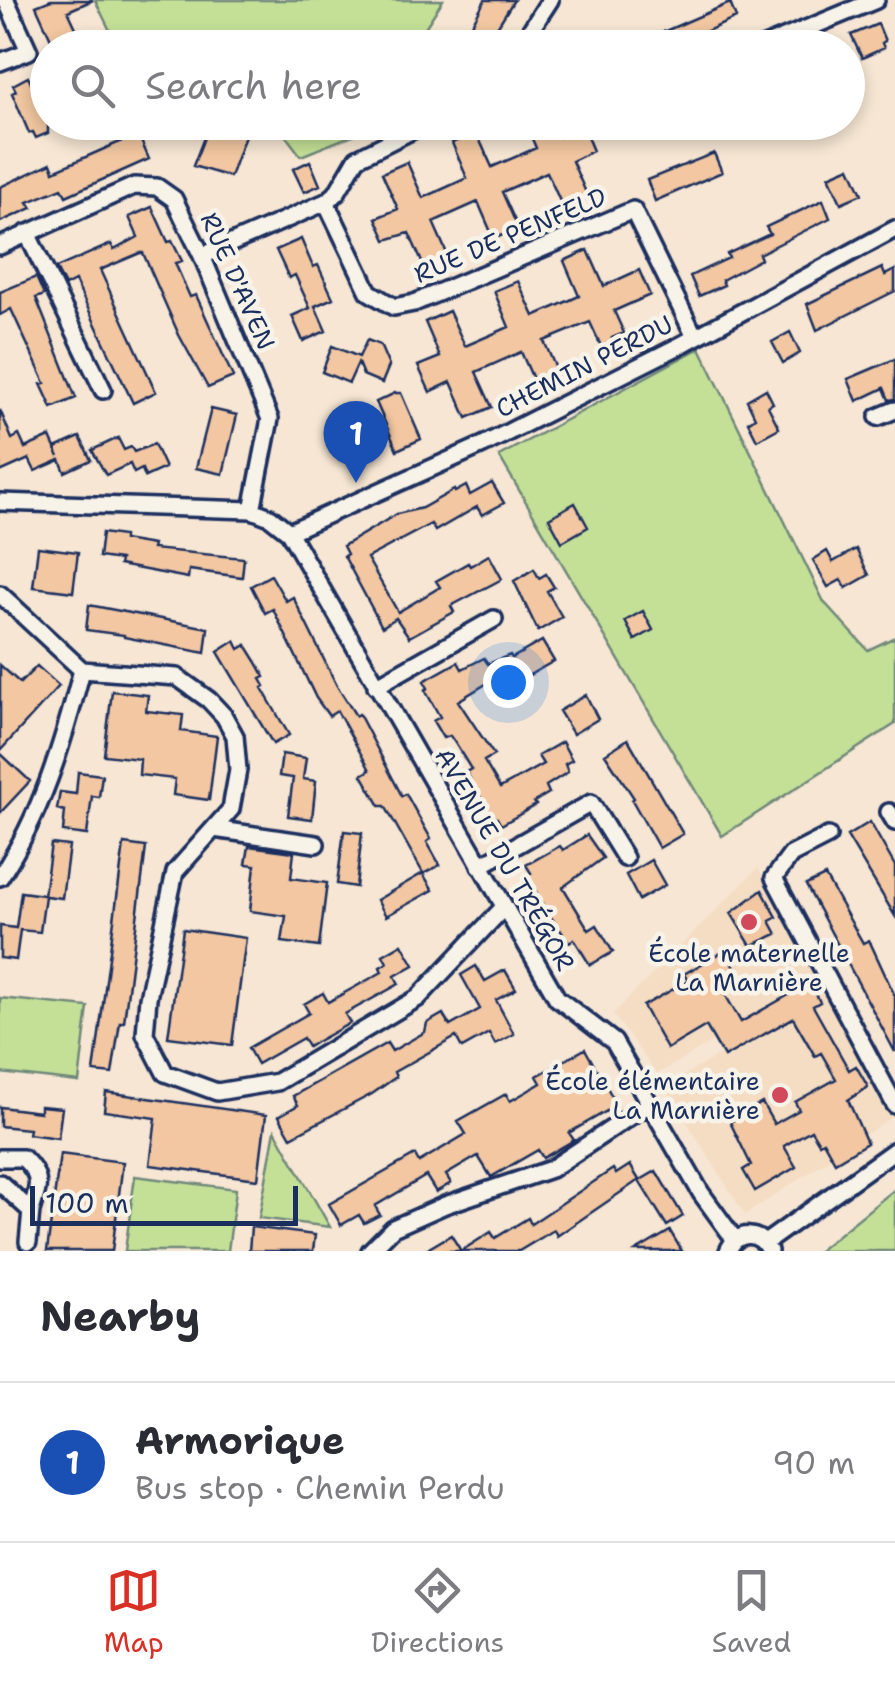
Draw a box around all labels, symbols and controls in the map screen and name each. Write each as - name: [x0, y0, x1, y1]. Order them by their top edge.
- search box: [30, 30, 865, 140]
- icon: search: [65, 58, 120, 113]
- text: Search here: [145, 60, 362, 111]
- street label: RUE DE PENFELD: [409, 179, 611, 291]
- street label: RUE D'AVEN: [193, 207, 283, 355]
- street label: CHEMIN PERDU: [490, 307, 678, 425]
- pin: 1: [324, 400, 388, 483]
- your location: [483, 657, 534, 708]
- street label: AVENUE DU TRÉGOR: [427, 741, 583, 977]
- marker: École maternelle La Marnière: [738, 911, 760, 933]
- place label: École maternelle La Marnière: [648, 936, 850, 999]
- place label: École élémentaire La Marnière: [545, 1064, 760, 1127]
- marker: École élémentaire La Marnière: [769, 1084, 791, 1106]
- scale bar: [30, 1181, 298, 1226]
- text: 100 m: [45, 1184, 129, 1222]
- text: Nearby: [40, 1288, 200, 1344]
- text: Armorique: [135, 1415, 345, 1466]
- text: 1: [65, 1441, 80, 1484]
- text: 90 m: [772, 1441, 855, 1484]
- text: Bus stop · Chemin Perdu: [135, 1466, 505, 1509]
- tab: Map: [104, 1563, 164, 1661]
- tab: Directions: [371, 1563, 504, 1661]
- tab: Saved: [712, 1563, 791, 1661]

